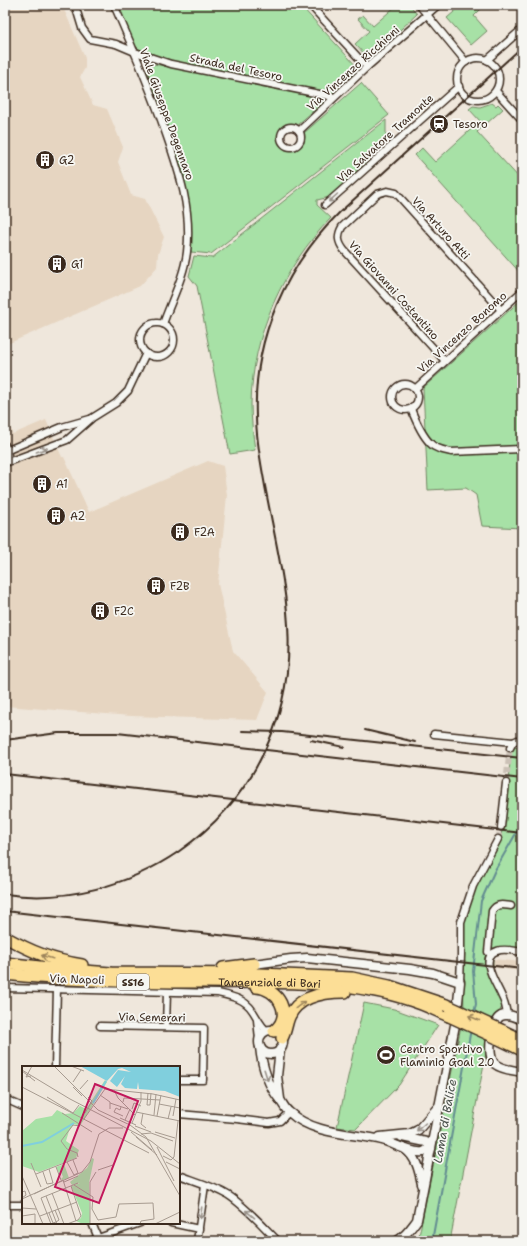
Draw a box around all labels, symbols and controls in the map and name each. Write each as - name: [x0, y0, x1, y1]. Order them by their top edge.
- street label: Via Vincenzo Ricchioni: [304, 23, 403, 114]
- street label: Viale Giuseppe Degennaro: [136, 46, 197, 182]
- street label: Strada del Tesoro: [188, 50, 284, 85]
- street label: Via Salvatore Tramonte: [334, 91, 437, 186]
- station icon: Tesoro: [428, 113, 450, 135]
- place label: Tesoro: [453, 117, 488, 132]
- building icon: G2: [34, 149, 56, 171]
- place label: G2: [59, 153, 74, 168]
- one-way arrow: [328, 194, 338, 203]
- street label: Via Arturo Atti: [408, 194, 473, 263]
- street label: Via Giovanni Costantino: [345, 238, 442, 343]
- building icon: G1: [46, 253, 68, 275]
- place label: G1: [71, 257, 83, 272]
- street label: Via Vincenzo Bonomo: [414, 288, 510, 377]
- one-way arrow: [35, 446, 48, 453]
- building icon: A1: [31, 473, 53, 495]
- place label: A1: [56, 477, 68, 492]
- building icon: A2: [45, 505, 67, 527]
- place label: A2: [70, 509, 85, 524]
- building icon: F2A: [169, 521, 191, 543]
- place label: F2A: [194, 525, 215, 540]
- building icon: F2B: [145, 575, 167, 597]
- place label: F2B: [170, 579, 190, 594]
- building icon: F2C: [89, 600, 111, 622]
- place label: F2C: [114, 604, 134, 619]
- one-way arrow: [40, 953, 53, 960]
- street label: Via Napoli: [49, 971, 105, 988]
- road number: SS16: [117, 974, 149, 990]
- street label: Tangenziale di Bari: [218, 975, 321, 992]
- one-way arrow: [294, 1000, 305, 1009]
- street label: Via Semerari: [118, 1009, 186, 1026]
- one-way arrow: [468, 1014, 480, 1021]
- place label: Centro Sportivo Flaminio Goal 2.0: [400, 1042, 494, 1070]
- sports icon: Centro Sportivo Flaminio Goal 2.0: [375, 1044, 397, 1066]
- inset map: [22, 1066, 180, 1224]
- one-way arrow: [263, 1068, 270, 1081]
- water label: Lama di Balice: [430, 1077, 460, 1164]
- one-way arrow: [416, 1122, 426, 1131]
- one-way arrow: [197, 1206, 205, 1219]
- one-way arrow: [245, 1210, 255, 1219]

